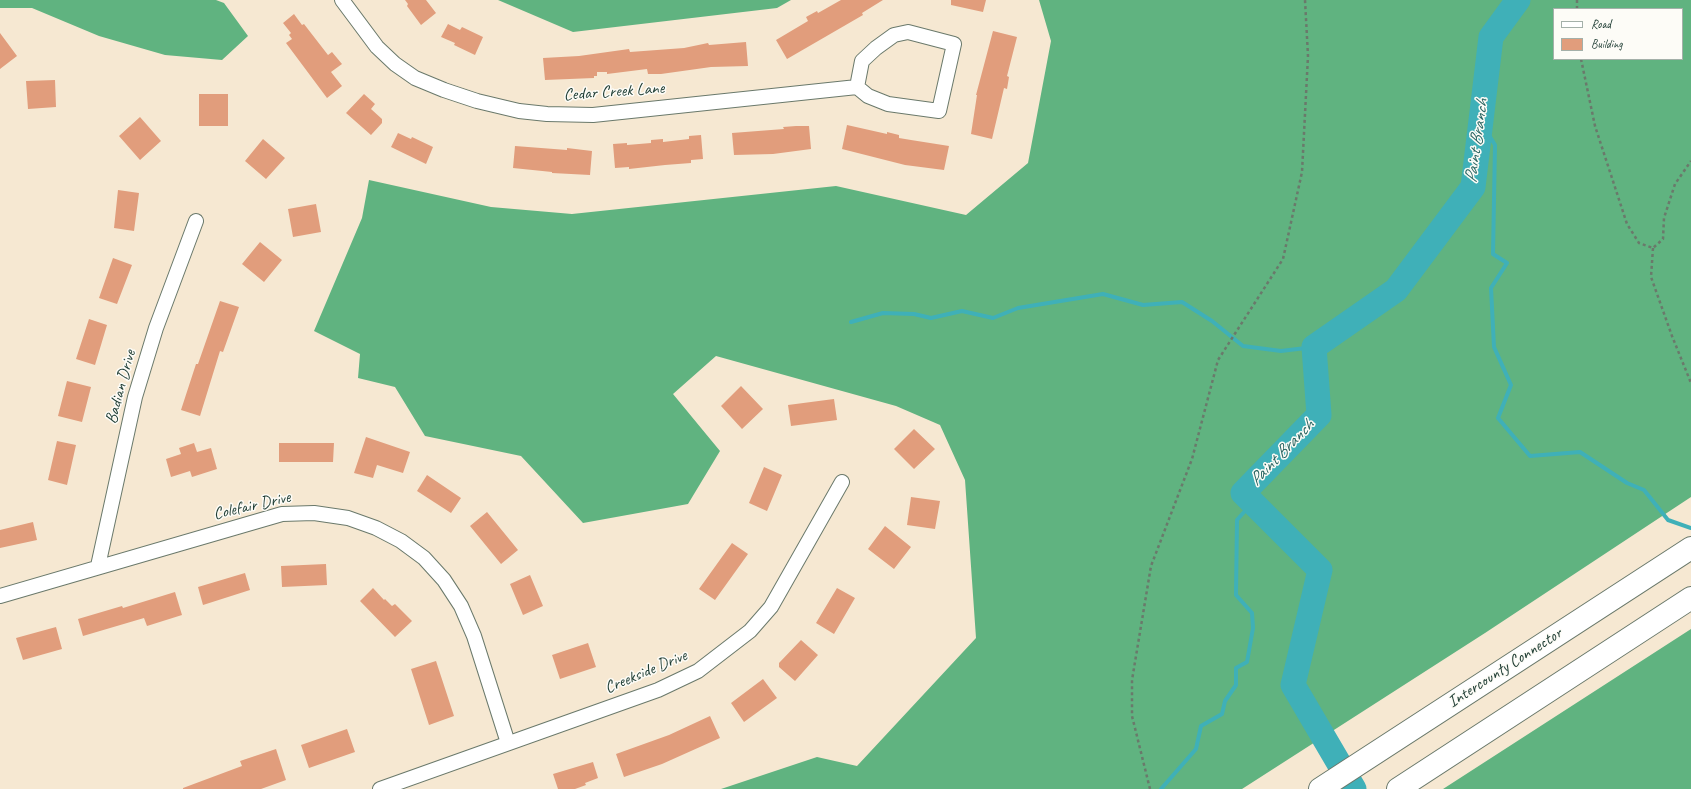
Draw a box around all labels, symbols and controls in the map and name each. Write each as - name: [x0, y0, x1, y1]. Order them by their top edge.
- legend: [1553, 8, 1683, 60]
- text: Road: [1591, 16, 1611, 32]
- text: Building: [1591, 36, 1623, 52]
- street label: Cedar Creek Lane: [563, 78, 665, 106]
- water label: Paint Branch: [1460, 98, 1494, 184]
- street label: Badian Drive: [101, 348, 141, 426]
- water label: Paint Branch: [1245, 415, 1319, 491]
- street label: Colefair Drive: [212, 487, 292, 525]
- street label: Intercounty Connector: [1444, 623, 1566, 713]
- street label: Creekside Drive: [602, 646, 690, 698]

